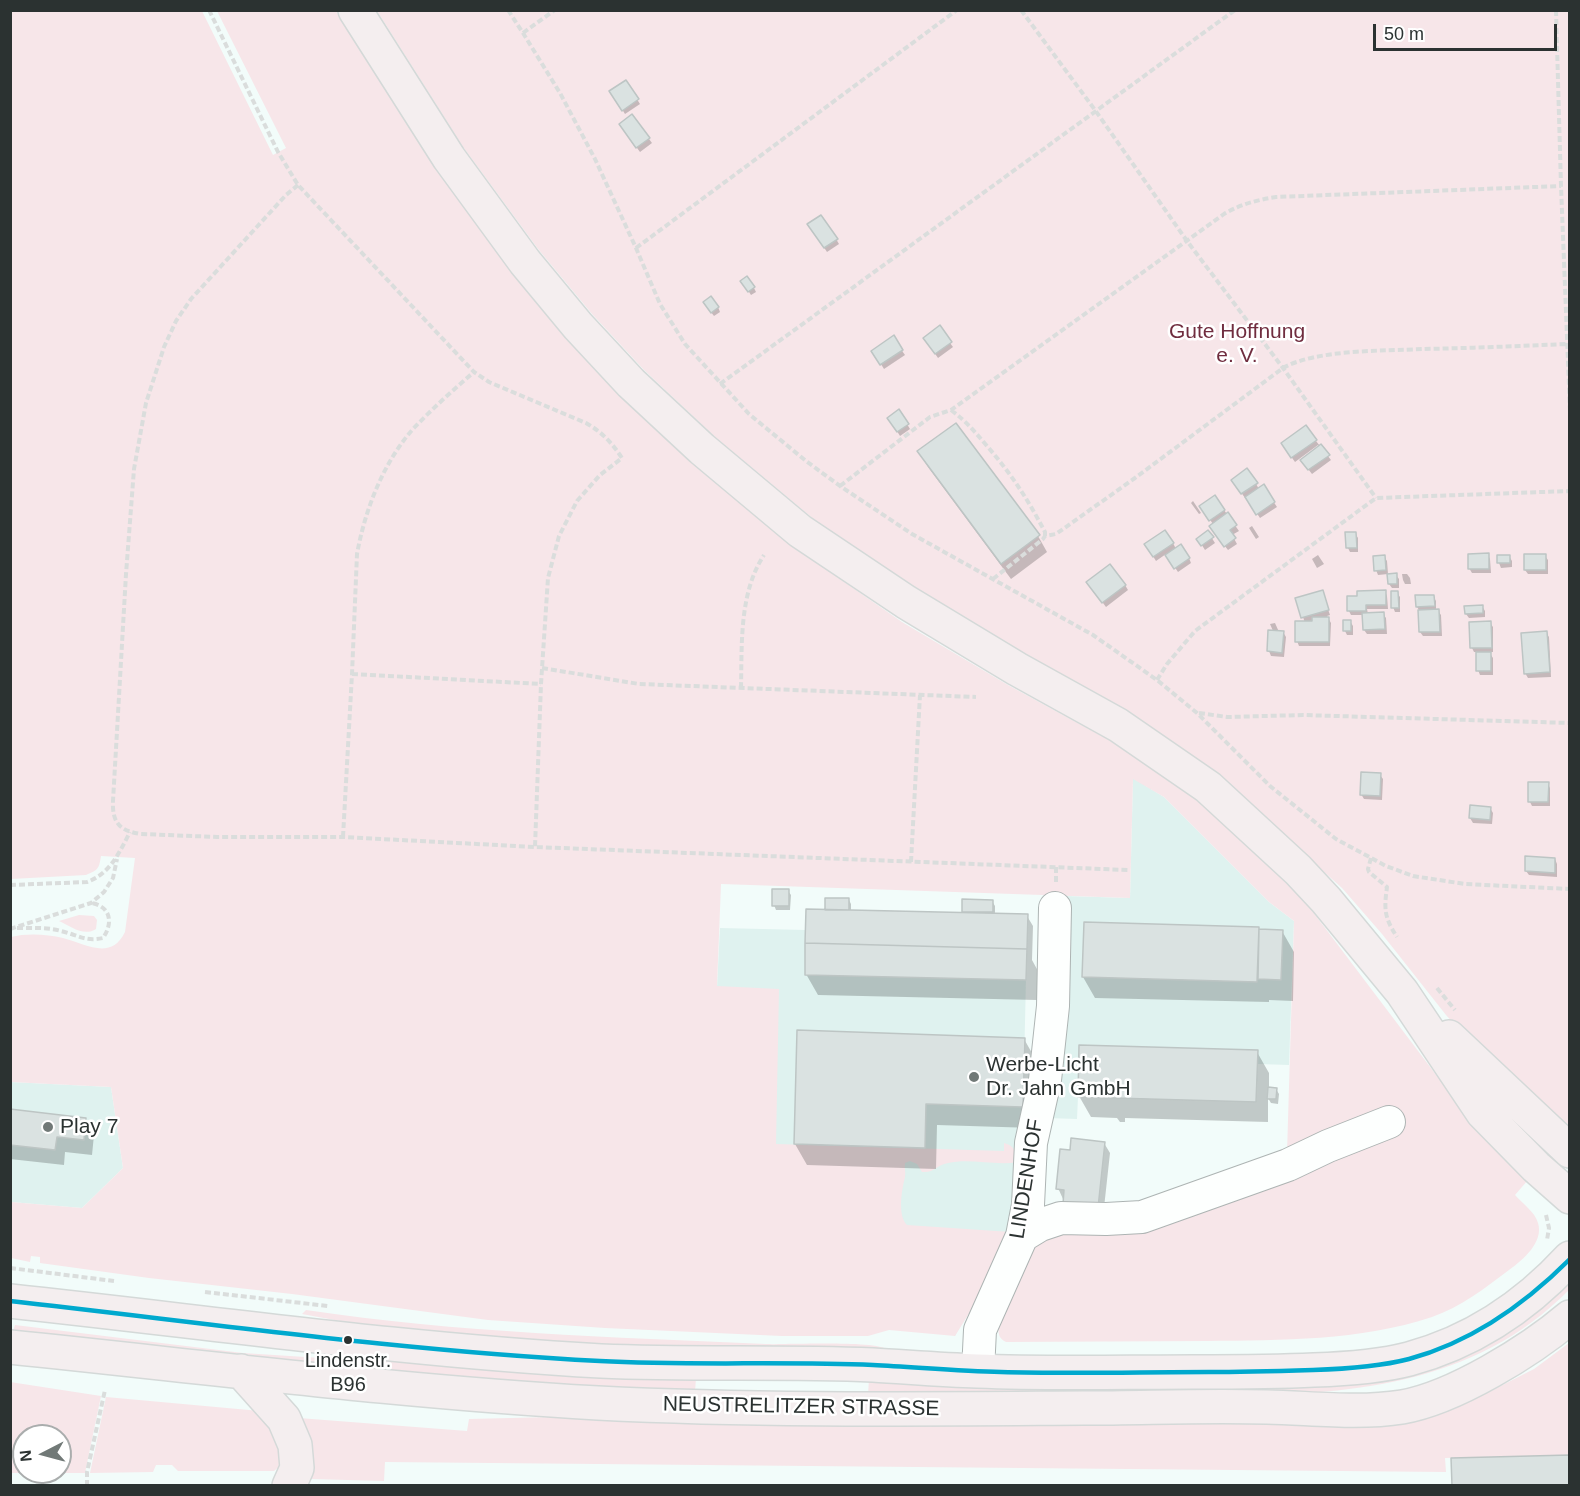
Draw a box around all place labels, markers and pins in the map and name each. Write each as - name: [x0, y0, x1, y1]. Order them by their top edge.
- place label: Werbe-Licht Dr. Jahn GmbH: [986, 1052, 1131, 1102]
- marker: Werbe-Licht Dr. Jahn GmbH: [967, 1070, 981, 1084]
- place label: Play 7: [60, 1114, 118, 1140]
- marker: Play 7: [41, 1120, 55, 1134]
- marker: Lindenstr. B96: [342, 1334, 354, 1346]
- place label: Lindenstr. B96: [305, 1349, 391, 1396]

